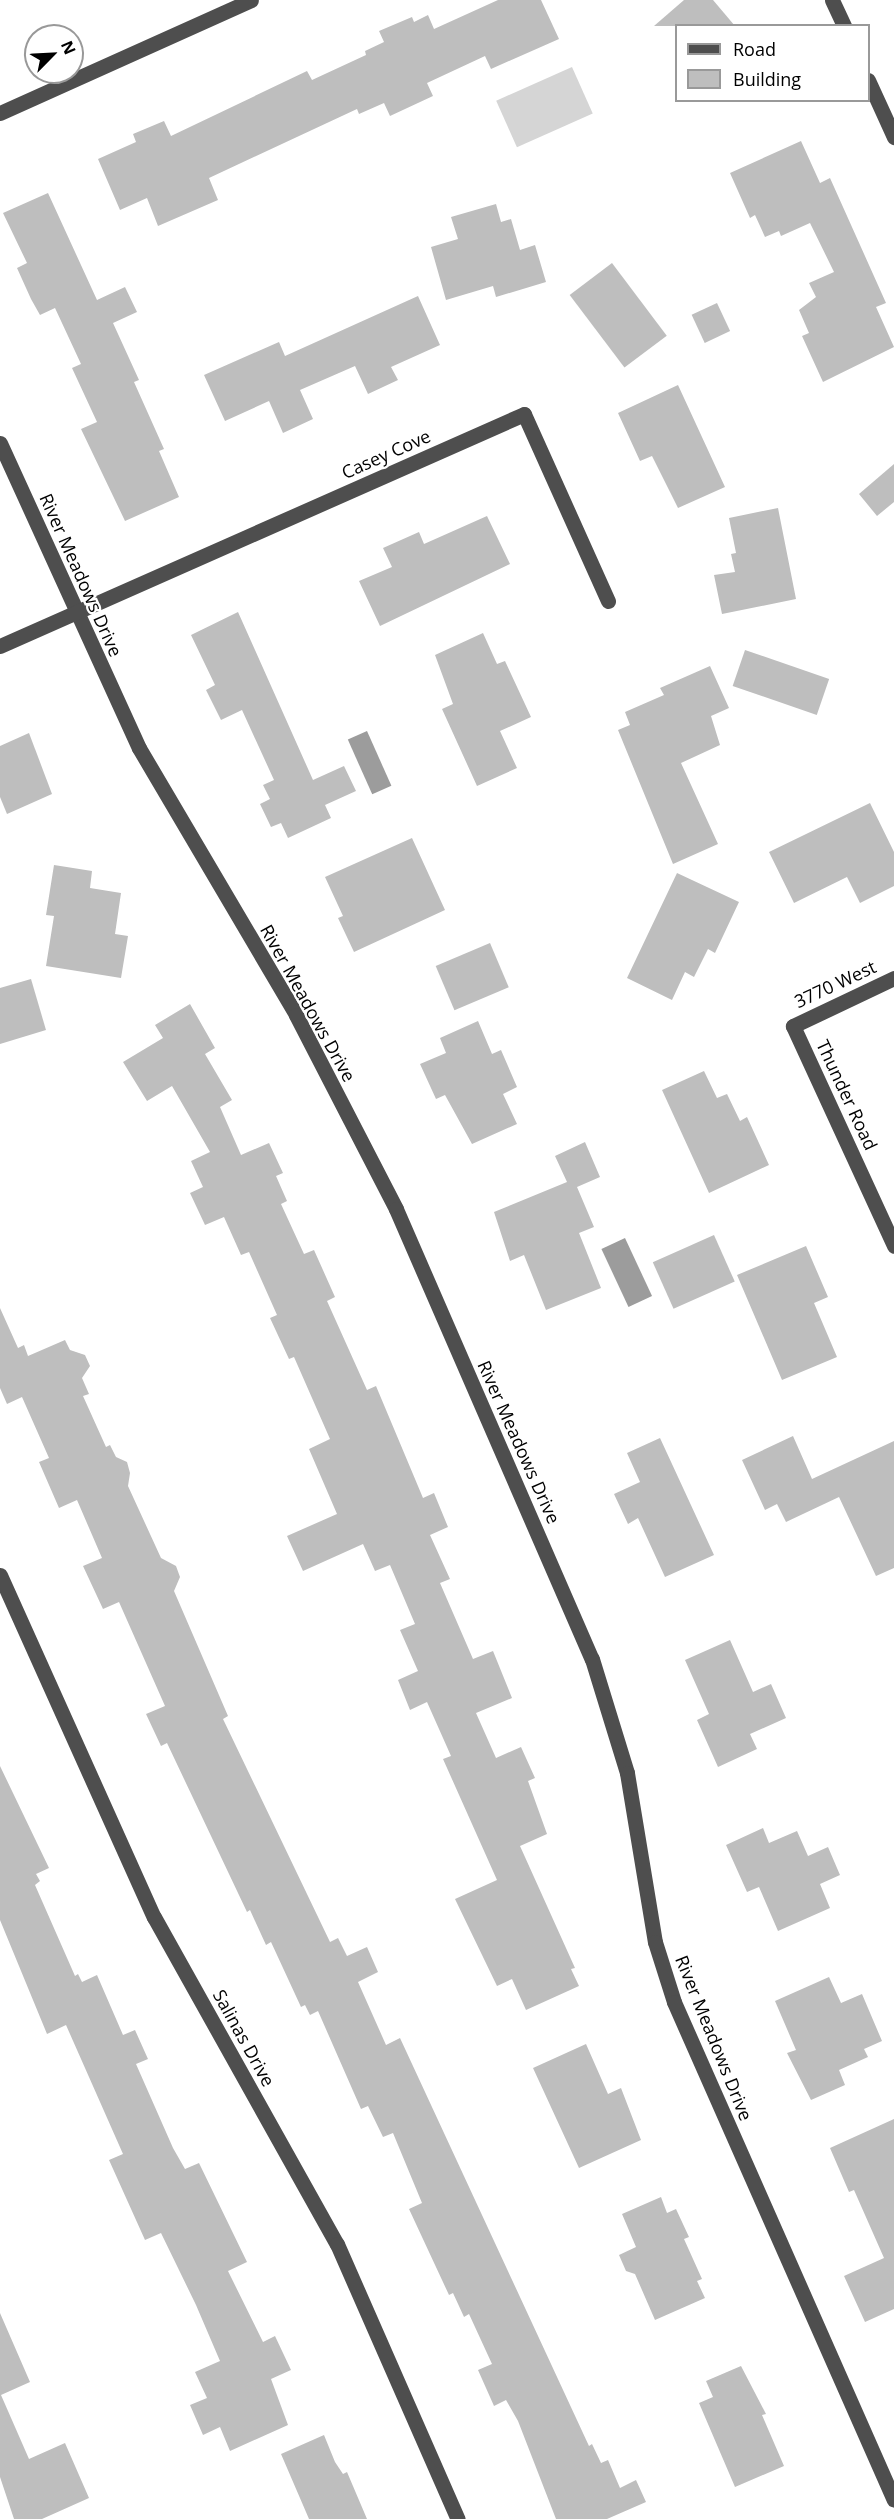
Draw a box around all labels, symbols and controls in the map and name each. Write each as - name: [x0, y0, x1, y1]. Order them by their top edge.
- north arrow: [24, 24, 84, 84]
- legend: [675, 24, 870, 102]
- text: N: [56, 37, 81, 58]
- text: Road: [733, 37, 776, 61]
- text: Building: [733, 67, 801, 91]
- street label: Casey Cove: [338, 425, 434, 483]
- street label: River Meadows Drive: [35, 490, 127, 660]
- street label: River Meadows Drive: [256, 921, 360, 1085]
- street label: 3770 West: [791, 956, 879, 1012]
- street label: Thunder Road: [812, 1036, 882, 1154]
- street label: River Meadows Drive: [473, 1357, 565, 1527]
- street label: River Meadows Drive: [671, 1952, 757, 2124]
- street label: Salinas Drive: [209, 1986, 279, 2090]

